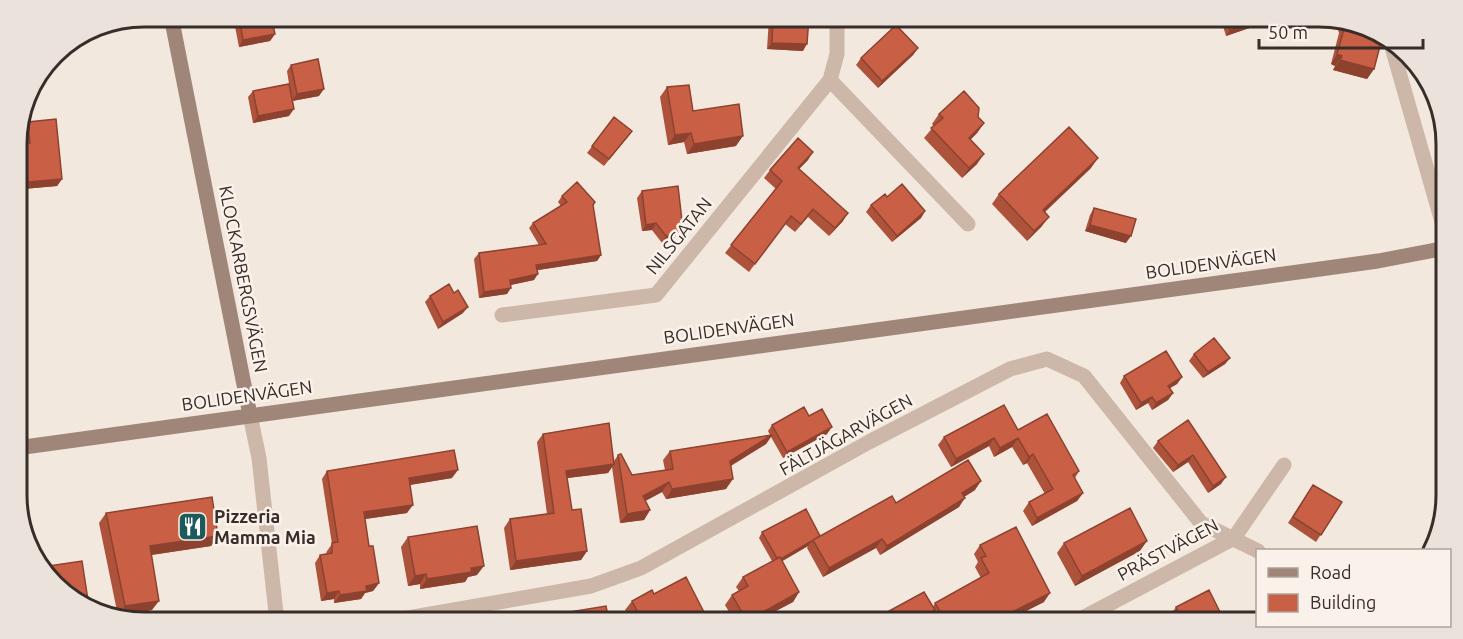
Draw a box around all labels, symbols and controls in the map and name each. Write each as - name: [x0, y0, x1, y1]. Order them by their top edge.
- scale bar: [1259, 12, 1422, 50]
- text: 50 m: [1268, 22, 1308, 42]
- street label: KLOCKARBERGSVÄGEN: [216, 184, 272, 374]
- street label: NILSGATAN: [641, 193, 715, 278]
- street label: BOLIDENVÄGEN: [1144, 244, 1277, 282]
- street label: BOLIDENVÄGEN: [662, 309, 795, 347]
- street label: BOLIDENVÄGEN: [180, 376, 313, 414]
- street label: FÄLTJÄGARVÄGEN: [776, 389, 915, 479]
- place label: Pizzeria Mamma Mia: [214, 506, 316, 547]
- restaurant icon: Pizzeria Mamma Mia: [177, 511, 209, 543]
- street label: PRÄSTVÄGEN: [1114, 514, 1221, 584]
- legend: [1256, 549, 1451, 627]
- text: Road: [1310, 562, 1352, 582]
- text: Building: [1310, 592, 1376, 612]

